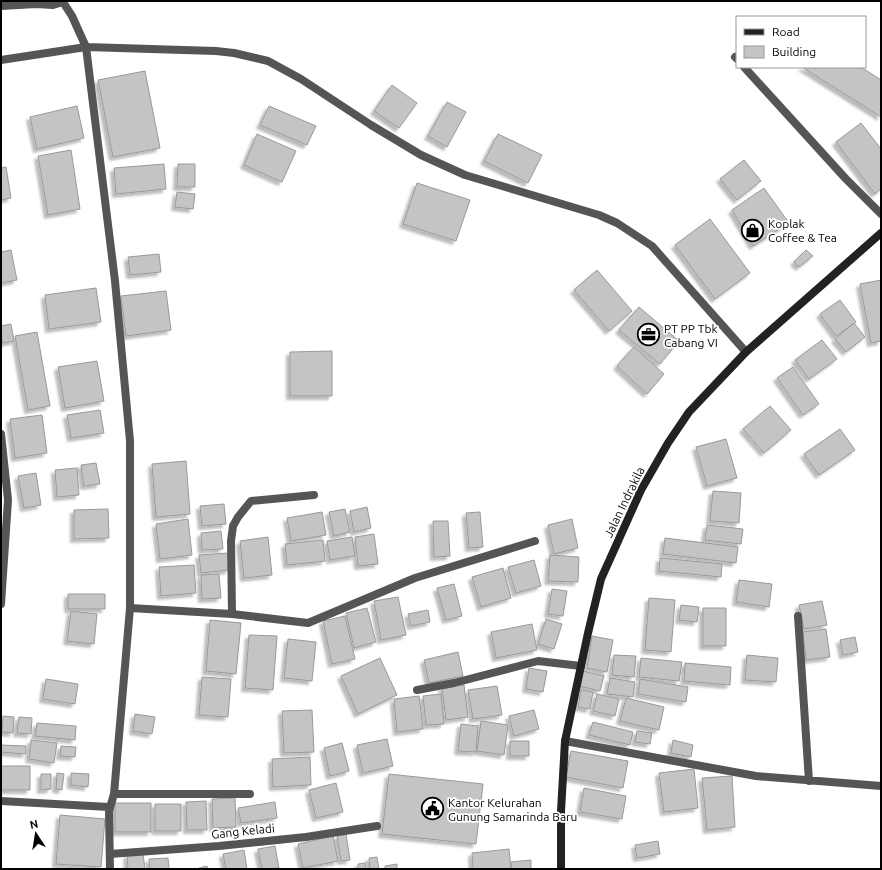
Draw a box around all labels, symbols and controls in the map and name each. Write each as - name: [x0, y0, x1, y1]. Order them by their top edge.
- legend: [736, 16, 866, 68]
- text: Road: [772, 25, 800, 38]
- text: Building: [772, 45, 816, 58]
- shop icon: Koplak Coffee & Tea: [740, 217, 766, 243]
- place label: Koplak Coffee & Tea: [768, 217, 837, 244]
- office icon: PT PP Tbk Cabang VI: [636, 322, 662, 348]
- place label: PT PP Tbk Cabang VI: [664, 322, 718, 349]
- street label: Jalan Indrakila: [601, 465, 647, 539]
- public building icon: Kantor Kelurahan Gunung Samarinda Baru: [420, 796, 446, 822]
- place label: Kantor Kelurahan Gunung Samarinda Baru: [448, 796, 577, 823]
- north arrow: [16, 814, 56, 854]
- text: N: [29, 817, 39, 831]
- street label: Gang Keladi: [211, 821, 275, 841]

